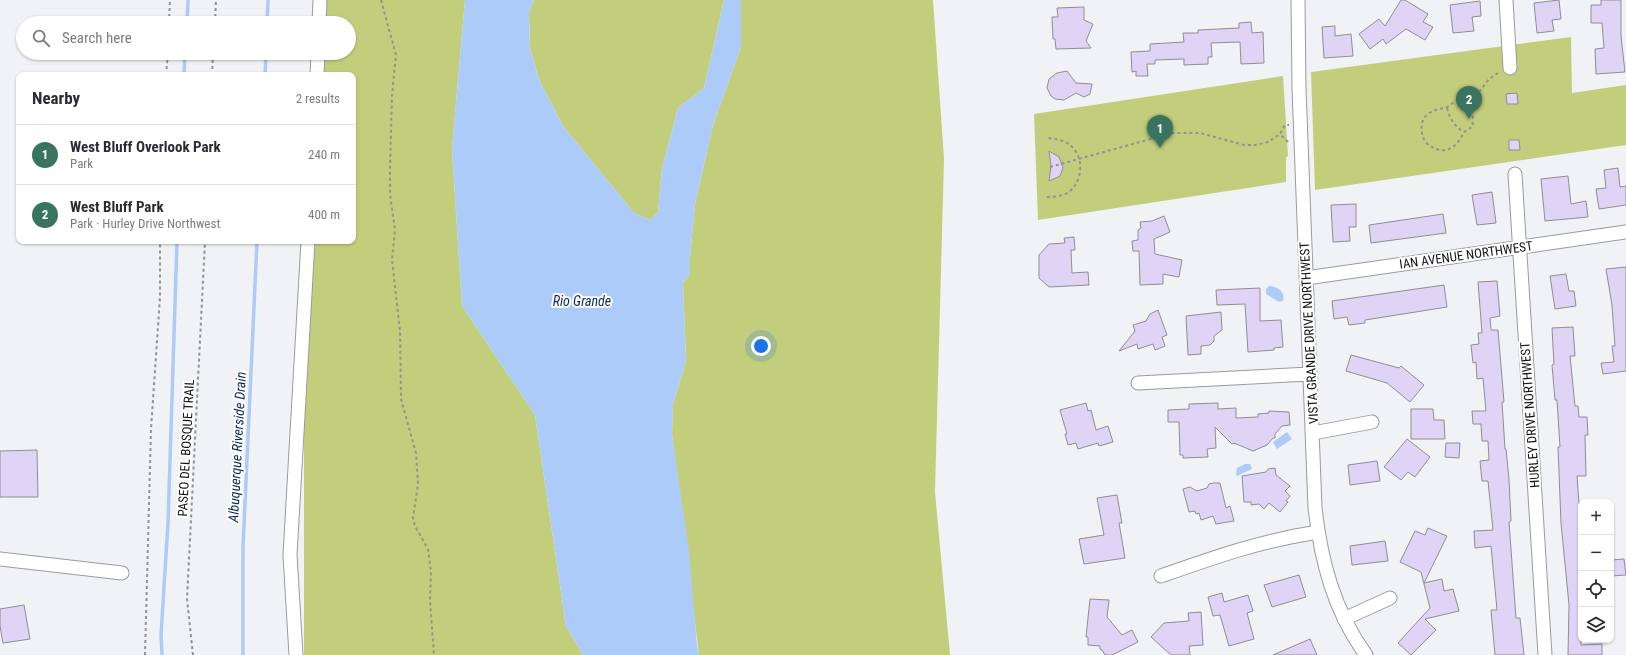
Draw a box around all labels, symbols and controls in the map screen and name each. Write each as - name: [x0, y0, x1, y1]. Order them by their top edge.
- search box: [16, 16, 356, 60]
- icon: search: [30, 27, 52, 49]
- text: Search here: [62, 29, 132, 47]
- pin: 2: [1456, 86, 1482, 119]
- text: Nearby: [32, 88, 80, 108]
- text: 2 results: [296, 91, 340, 106]
- pin: 1: [1147, 115, 1173, 148]
- text: West Bluff Overlook Park: [70, 138, 221, 156]
- text: 1: [42, 147, 48, 162]
- text: 240 m: [308, 147, 340, 162]
- text: Park: [70, 156, 93, 171]
- text: West Bluff Park: [70, 198, 164, 216]
- text: 2: [42, 207, 48, 222]
- text: 400 m: [308, 207, 340, 222]
- text: Park · Hurley Drive Northwest: [70, 216, 220, 231]
- street label: IAN AVENUE NORTHWEST: [1398, 238, 1534, 272]
- street label: VISTA GRANDE DRIVE NORTHWEST: [1297, 241, 1321, 424]
- water label: Rio Grande: [553, 293, 611, 309]
- your location: [751, 336, 771, 356]
- street label: HURLEY DRIVE NORTHWEST: [1517, 341, 1543, 488]
- water label: Albuquerque Riverside Drain: [225, 371, 249, 524]
- street label: PASEO DEL BOSQUE TRAIL: [175, 379, 197, 517]
- map controls: [1578, 499, 1614, 643]
- button: +: [1578, 499, 1614, 535]
- button: −: [1578, 535, 1614, 571]
- button: locate: [1578, 571, 1614, 607]
- button: layers: [1578, 607, 1614, 643]

